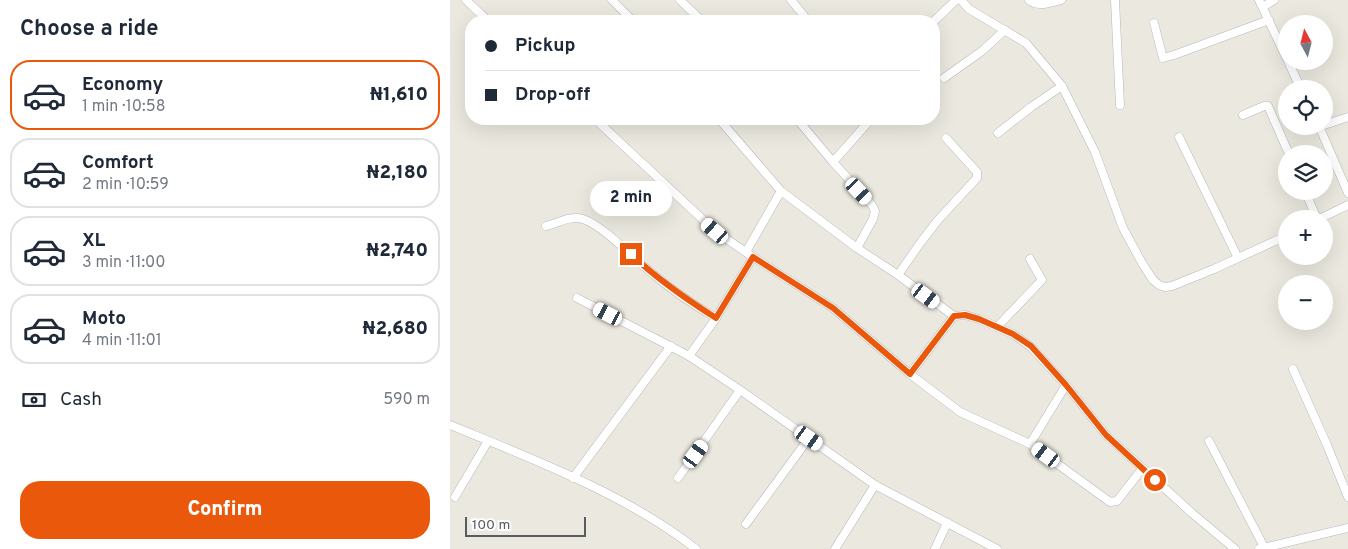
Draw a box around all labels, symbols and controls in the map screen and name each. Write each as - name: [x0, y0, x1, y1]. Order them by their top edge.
- north arrow: [1278, 15, 1332, 70]
- map controls: [1278, 15, 1333, 330]
- text: Choose a ride: [20, 16, 158, 43]
- text: Pickup: [515, 34, 575, 58]
- icon: car: [22, 73, 67, 118]
- text: Economy: [82, 73, 163, 97]
- button: locate: [1278, 80, 1333, 135]
- text: ₦1,610: [370, 83, 428, 107]
- text: Drop-off: [515, 83, 590, 107]
- text: 1 min · 10:58: [82, 97, 165, 117]
- button: layers: [1278, 145, 1333, 200]
- icon: car: [22, 151, 67, 196]
- text: Comfort: [82, 151, 154, 175]
- text: ₦2,180: [367, 161, 428, 185]
- text: 2 min · 10:59: [82, 175, 169, 195]
- car: [843, 175, 874, 207]
- callout: 2 min: [590, 182, 672, 216]
- text: 2 min: [610, 188, 652, 208]
- button: +: [1278, 210, 1333, 265]
- car: [698, 215, 731, 247]
- icon: car: [22, 229, 67, 274]
- text: XL: [82, 229, 105, 253]
- text: ₦2,740: [366, 239, 428, 263]
- route end: [620, 243, 642, 265]
- text: 3 min · 11:00: [82, 253, 166, 273]
- button: −: [1278, 275, 1333, 330]
- car: [909, 281, 942, 311]
- car: [591, 301, 624, 327]
- icon: car: [22, 307, 67, 352]
- text: Moto: [82, 307, 126, 331]
- text: ₦2,680: [362, 317, 428, 341]
- text: 4 min · 11:01: [82, 331, 162, 351]
- icon: cash: [20, 386, 48, 414]
- text: Cash: [60, 388, 102, 412]
- text: 590 m: [383, 390, 430, 410]
- car: [792, 423, 825, 453]
- car: [681, 437, 710, 471]
- car: [1029, 440, 1062, 470]
- route start: [1144, 469, 1166, 491]
- button: Confirm: [20, 481, 430, 539]
- scale bar: [465, 514, 586, 537]
- text: 100 m: [472, 517, 510, 534]

